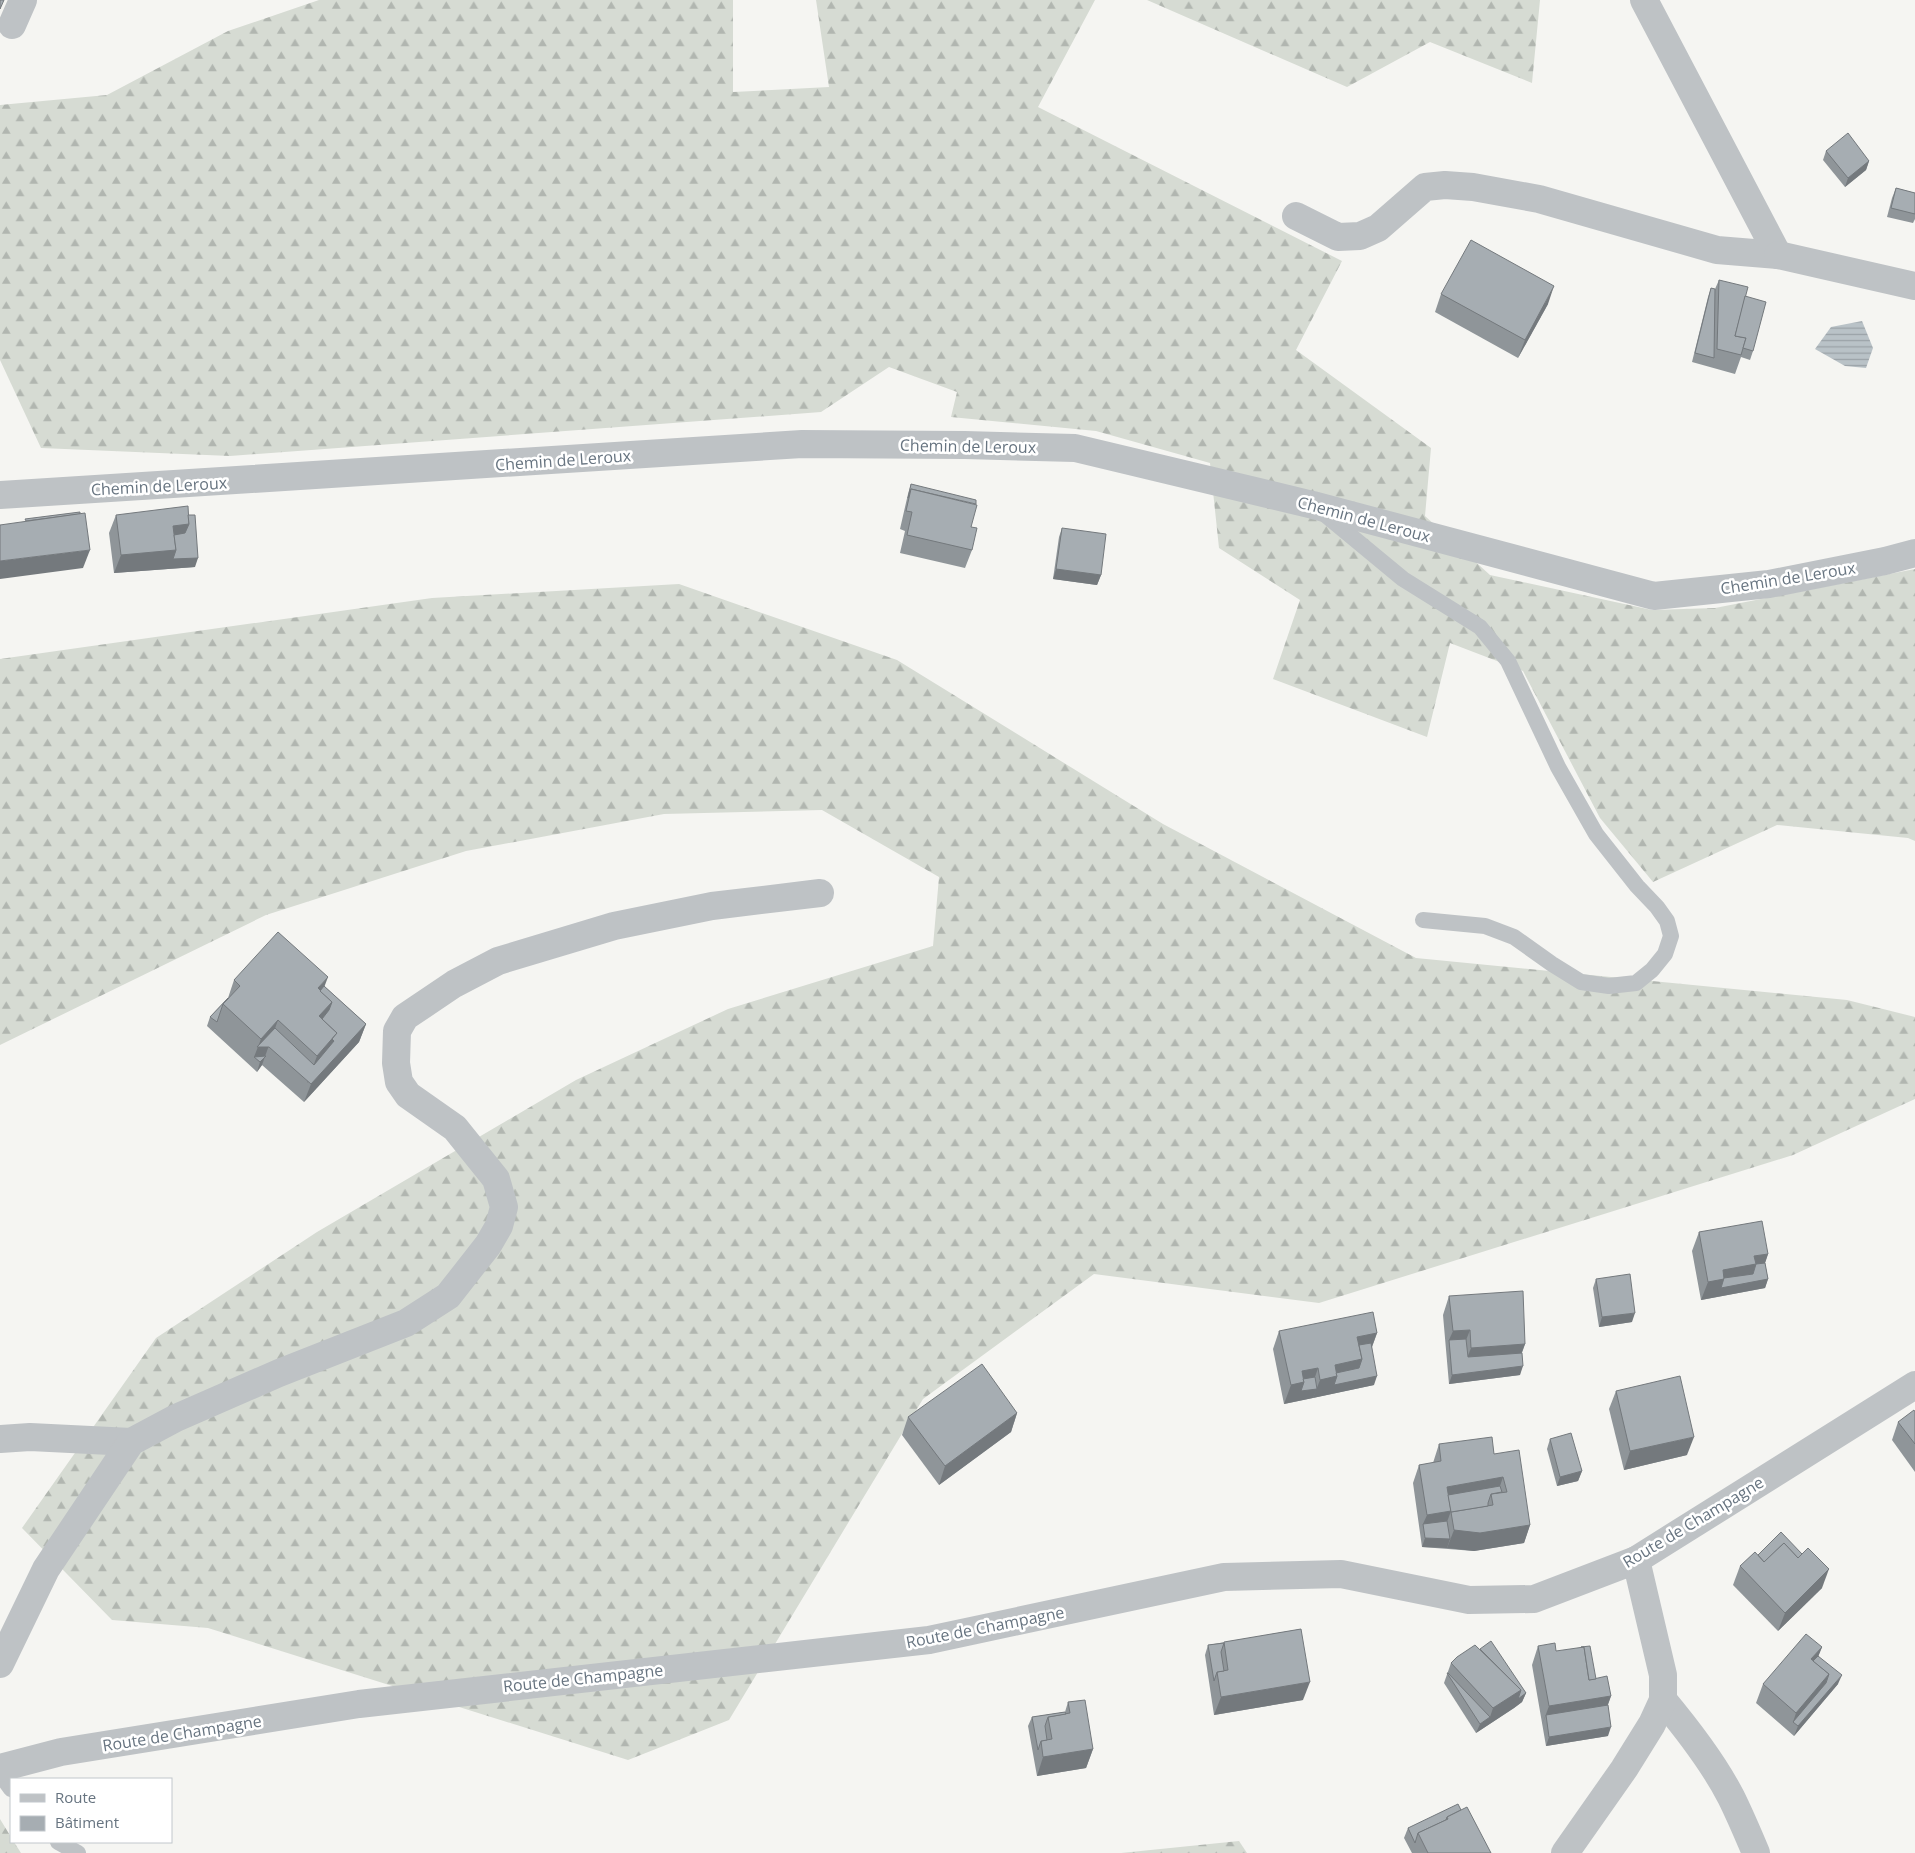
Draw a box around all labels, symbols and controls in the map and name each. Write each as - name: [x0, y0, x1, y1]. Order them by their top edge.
- street label: Chemin de Leroux: [900, 434, 1037, 458]
- street label: Chemin de Leroux: [494, 444, 632, 476]
- street label: Chemin de Leroux: [90, 471, 228, 501]
- street label: Chemin de Leroux: [1295, 491, 1433, 547]
- street label: Chemin de Leroux: [1719, 556, 1858, 600]
- street label: Route de Champagne: [1618, 1471, 1768, 1573]
- street label: Route de Champagne: [904, 1601, 1066, 1653]
- street label: Route de Champagne: [502, 1659, 664, 1697]
- street label: Route de Champagne: [101, 1710, 263, 1756]
- legend: [10, 1778, 172, 1843]
- text: Route: [55, 1787, 96, 1807]
- text: Bâtiment: [55, 1812, 119, 1832]

